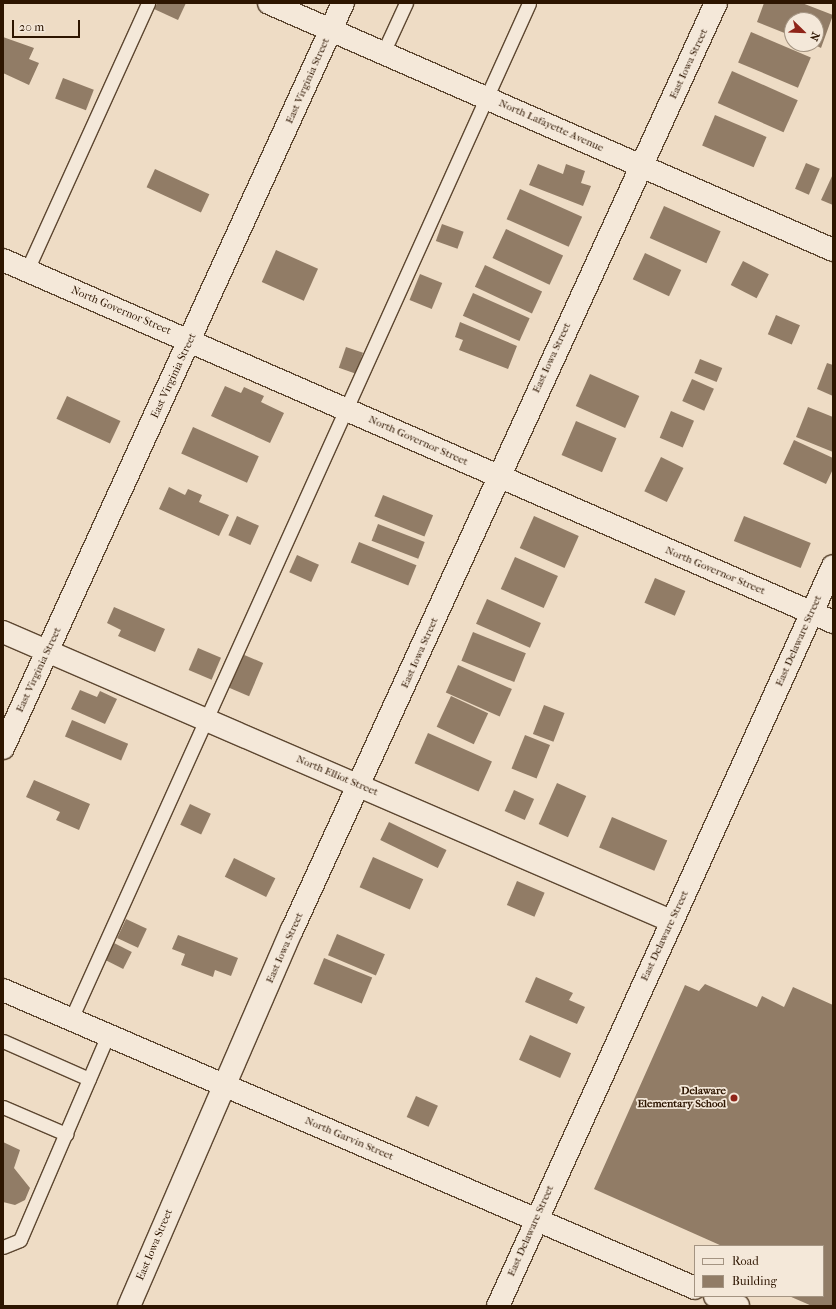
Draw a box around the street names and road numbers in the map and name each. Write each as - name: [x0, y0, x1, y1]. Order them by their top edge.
- street label: East Iowa Street: [667, 27, 711, 101]
- street label: East Virginia Street: [283, 36, 333, 126]
- street label: North Lafayette Avenue: [497, 97, 605, 155]
- street label: North Governor Street: [69, 284, 173, 338]
- street label: East Iowa Street: [530, 321, 574, 395]
- street label: East Virginia Street: [148, 331, 200, 421]
- street label: North Governor Street: [366, 413, 470, 469]
- street label: North Governor Street: [663, 544, 767, 598]
- street label: East Delaware Street: [773, 593, 825, 689]
- street label: East Iowa Street: [398, 616, 442, 690]
- street label: East Virginia Street: [13, 625, 65, 715]
- street label: North Elliot Street: [294, 753, 380, 799]
- street label: East Delaware Street: [638, 889, 692, 983]
- street label: East Iowa Street: [263, 911, 307, 985]
- street label: North Garvin Street: [303, 1114, 395, 1164]
- street label: East Delaware Street: [505, 1183, 557, 1279]
- street label: East Iowa Street: [134, 1207, 176, 1283]

